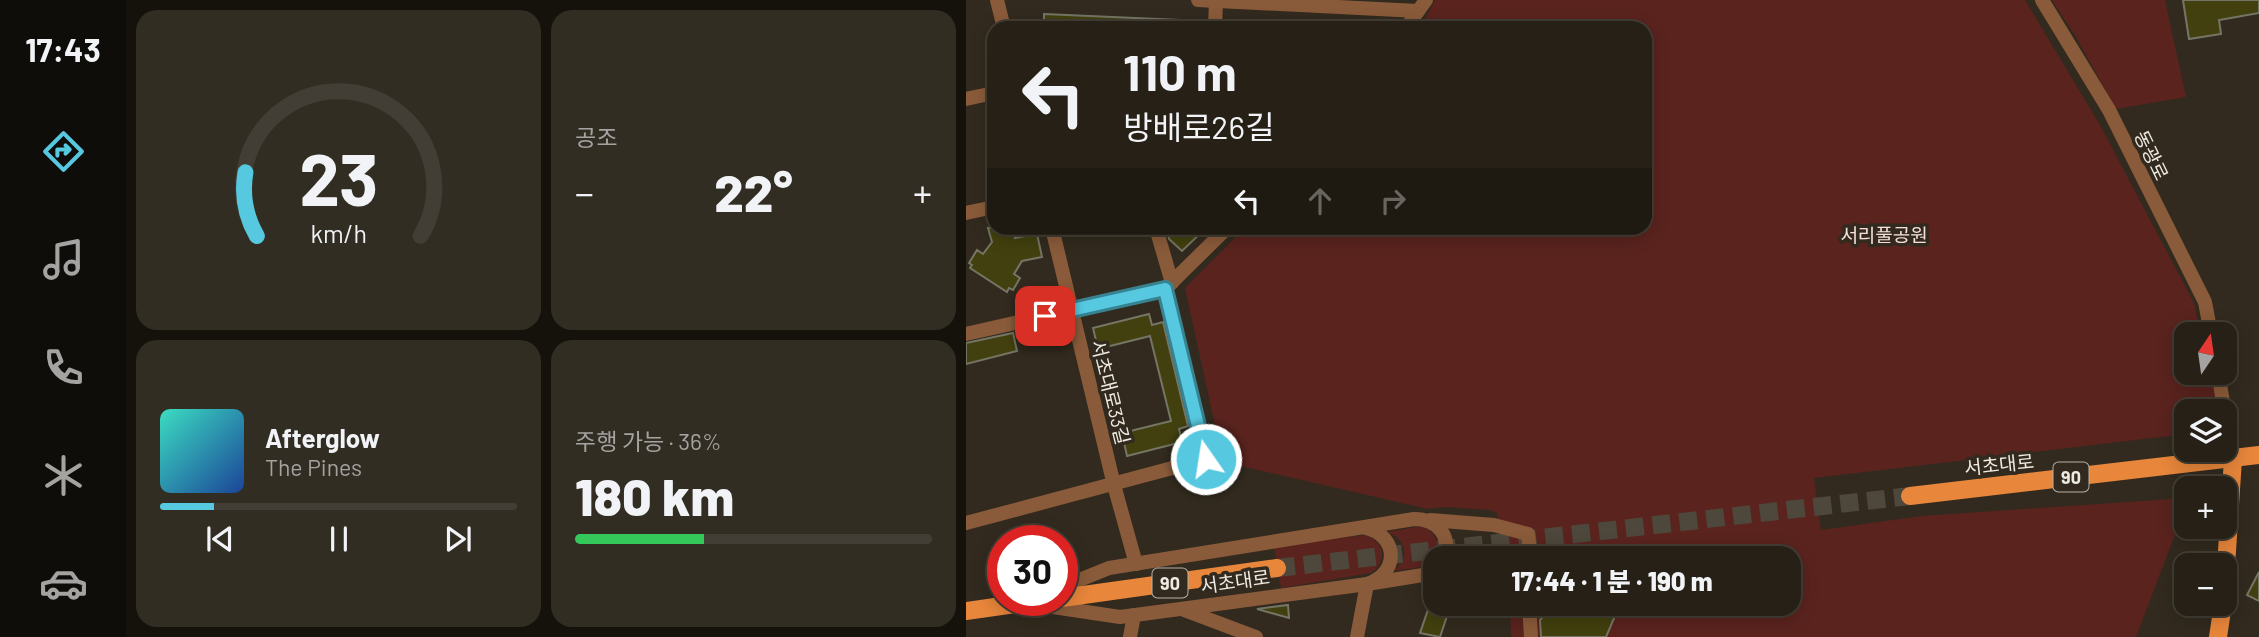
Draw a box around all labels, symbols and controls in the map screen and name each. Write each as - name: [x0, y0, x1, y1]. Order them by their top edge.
- text: 17:43: [25, 30, 101, 68]
- text: 110 m: [1123, 42, 1237, 101]
- icon: left: [1008, 49, 1099, 140]
- text: 방배로26길: [1123, 107, 1274, 145]
- text: 공조: [575, 123, 617, 151]
- street label: 동광로: [2130, 126, 2174, 184]
- icon: directions: [39, 127, 88, 176]
- text: 23: [299, 133, 378, 221]
- text: 22°: [714, 160, 793, 222]
- text: −: [575, 169, 594, 215]
- text: +: [913, 169, 932, 215]
- icon: left: [1228, 182, 1266, 220]
- icon: ahead: [1301, 182, 1339, 220]
- icon: right: [1374, 182, 1412, 220]
- text: km/h: [310, 218, 367, 248]
- park label: 서리풀공원: [1840, 223, 1928, 246]
- icon: music: [39, 235, 88, 284]
- pin: [1015, 286, 1075, 346]
- icon: arrive: [1026, 297, 1064, 335]
- north arrow: [2174, 322, 2236, 385]
- map controls: [2174, 322, 2237, 616]
- street label: 서초대로33길: [1087, 337, 1135, 447]
- icon: phone: [39, 343, 88, 392]
- button: layers: [2174, 399, 2237, 462]
- text: Afterglow: [265, 422, 380, 453]
- position arrow: [1169, 422, 1243, 496]
- text: 주행 가능 · 36%: [575, 427, 721, 455]
- street label: 서초대로: [1963, 449, 2035, 479]
- icon: climate: [39, 451, 88, 500]
- text: The Pines: [265, 453, 362, 481]
- road number: 90: [2054, 462, 2088, 491]
- text: 180 km: [575, 464, 734, 526]
- button: +: [2174, 476, 2237, 539]
- icon: previous: [201, 520, 239, 558]
- icon: pause: [320, 520, 358, 558]
- icon: next: [439, 520, 477, 558]
- speed limit sign: 30: [987, 525, 1078, 616]
- button: −: [2174, 553, 2237, 616]
- icon: car: [39, 559, 88, 608]
- street label: 서초대로: [1199, 565, 1271, 597]
- text: 17:44 · 1 분 · 190 m: [1511, 565, 1713, 596]
- road number: 90: [1152, 568, 1188, 598]

